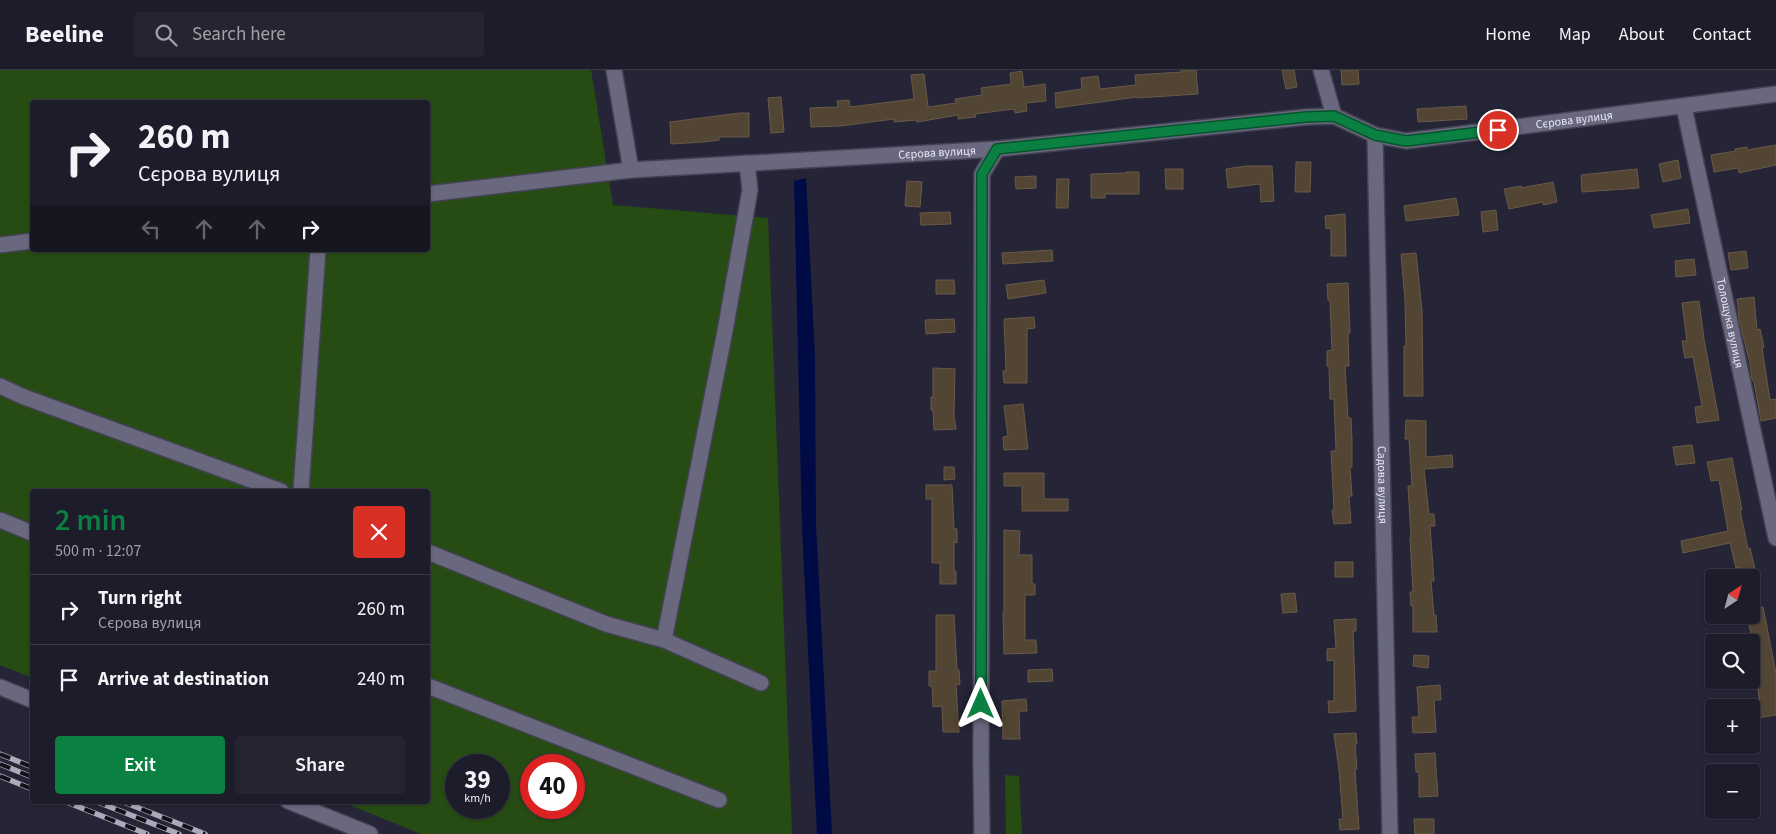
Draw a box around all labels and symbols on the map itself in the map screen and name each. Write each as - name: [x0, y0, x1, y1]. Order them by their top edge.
- street label: Сєрова вулиця: [1535, 107, 1614, 133]
- pin: [1477, 109, 1519, 151]
- street label: Сєрова вулиця: [898, 142, 976, 164]
- street label: Толощука вулиця: [1712, 277, 1748, 370]
- street label: Садова вулиця: [1373, 446, 1391, 524]
- north arrow: [1705, 569, 1760, 624]
- position arrow: [954, 677, 1006, 729]
- speed limit sign: 40: [520, 754, 585, 819]

